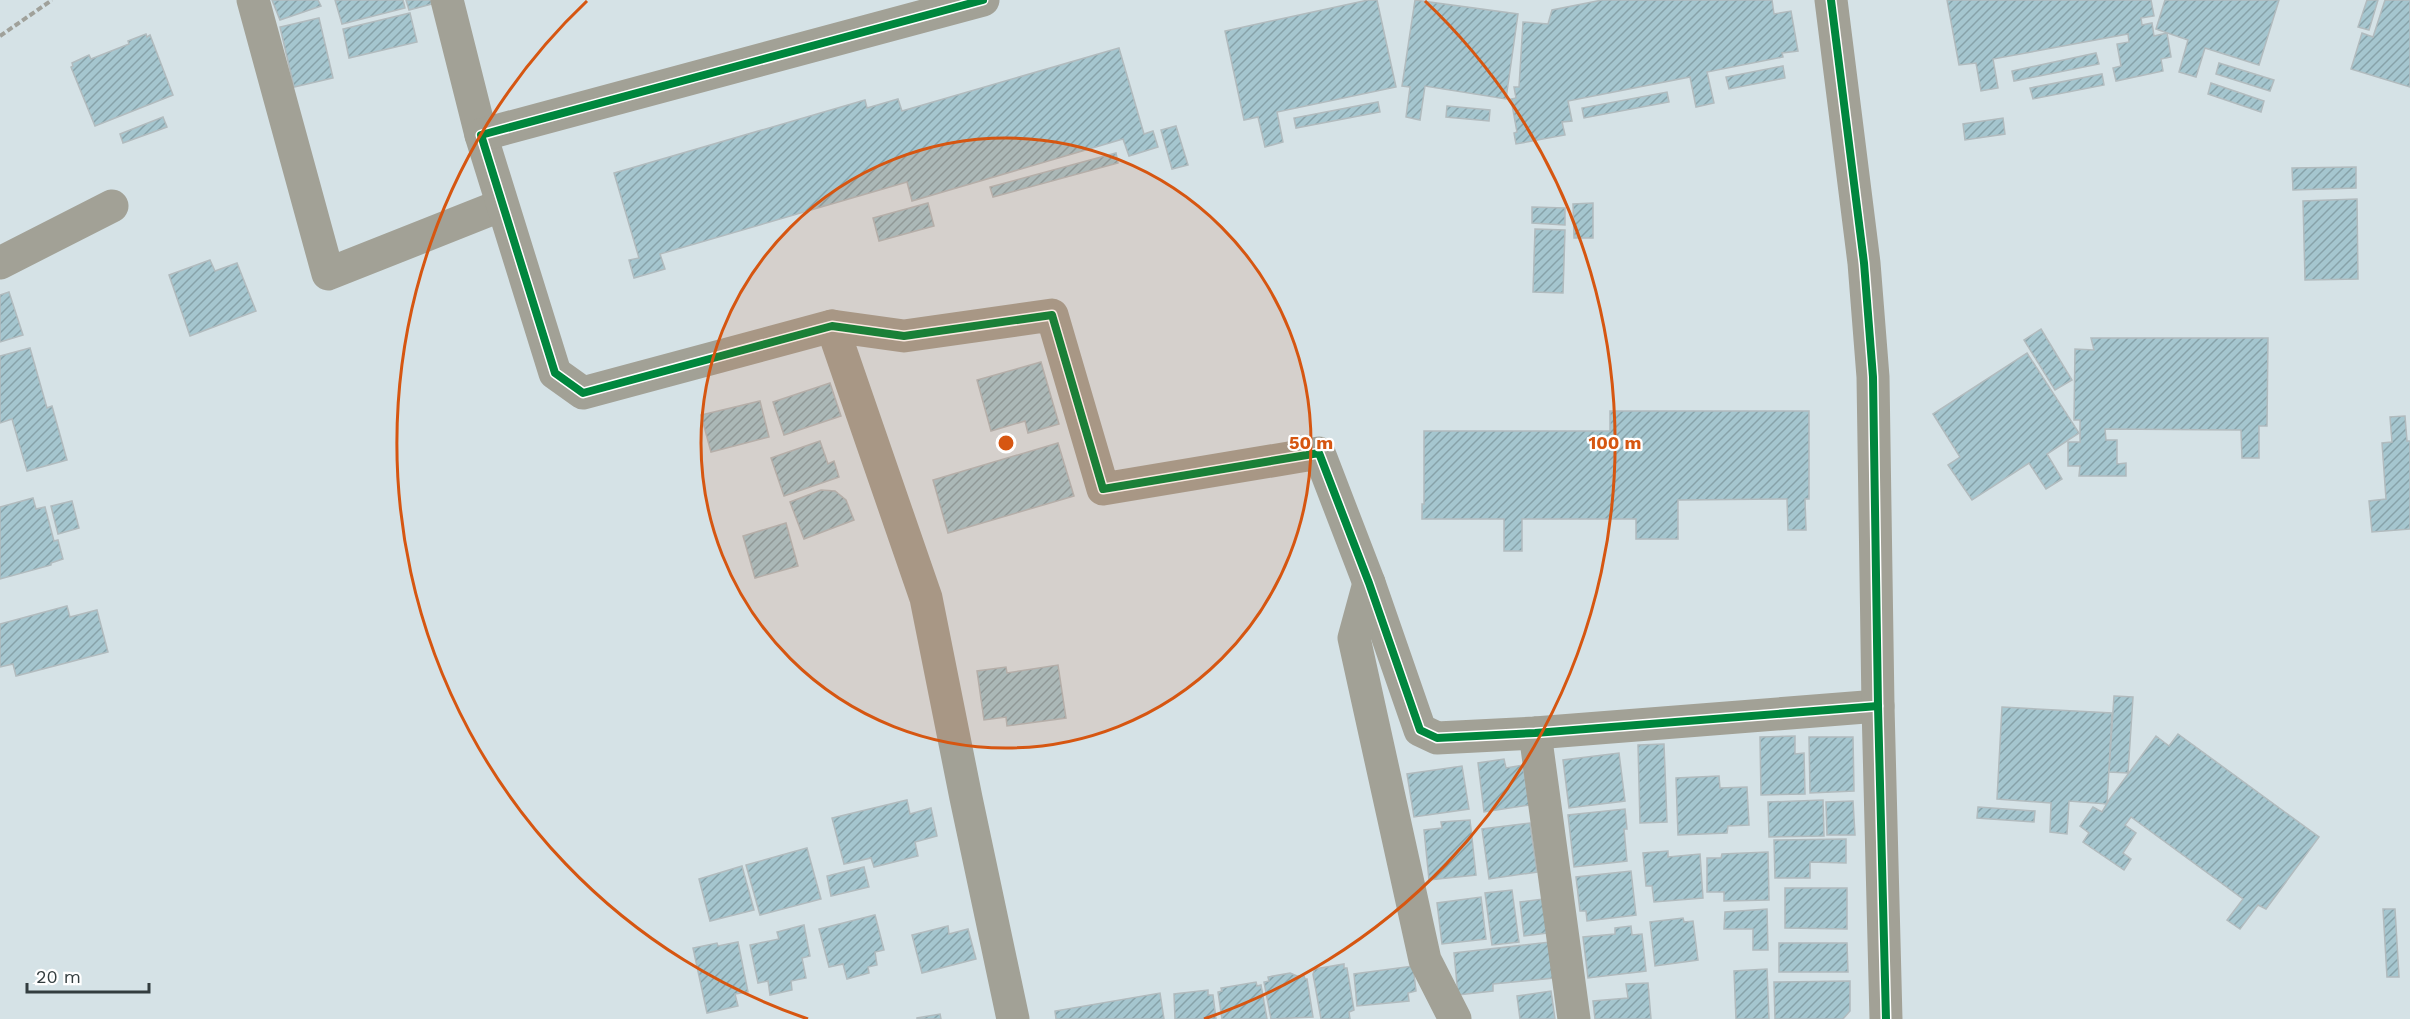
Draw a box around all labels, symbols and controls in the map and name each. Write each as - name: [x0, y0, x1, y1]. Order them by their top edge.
- text: 50 m: [1289, 432, 1333, 453]
- text: 100 m: [1588, 432, 1642, 453]
- centre of rings: [996, 433, 1016, 453]
- scale bar: [27, 956, 148, 994]
- text: 20 m: [36, 966, 81, 987]

